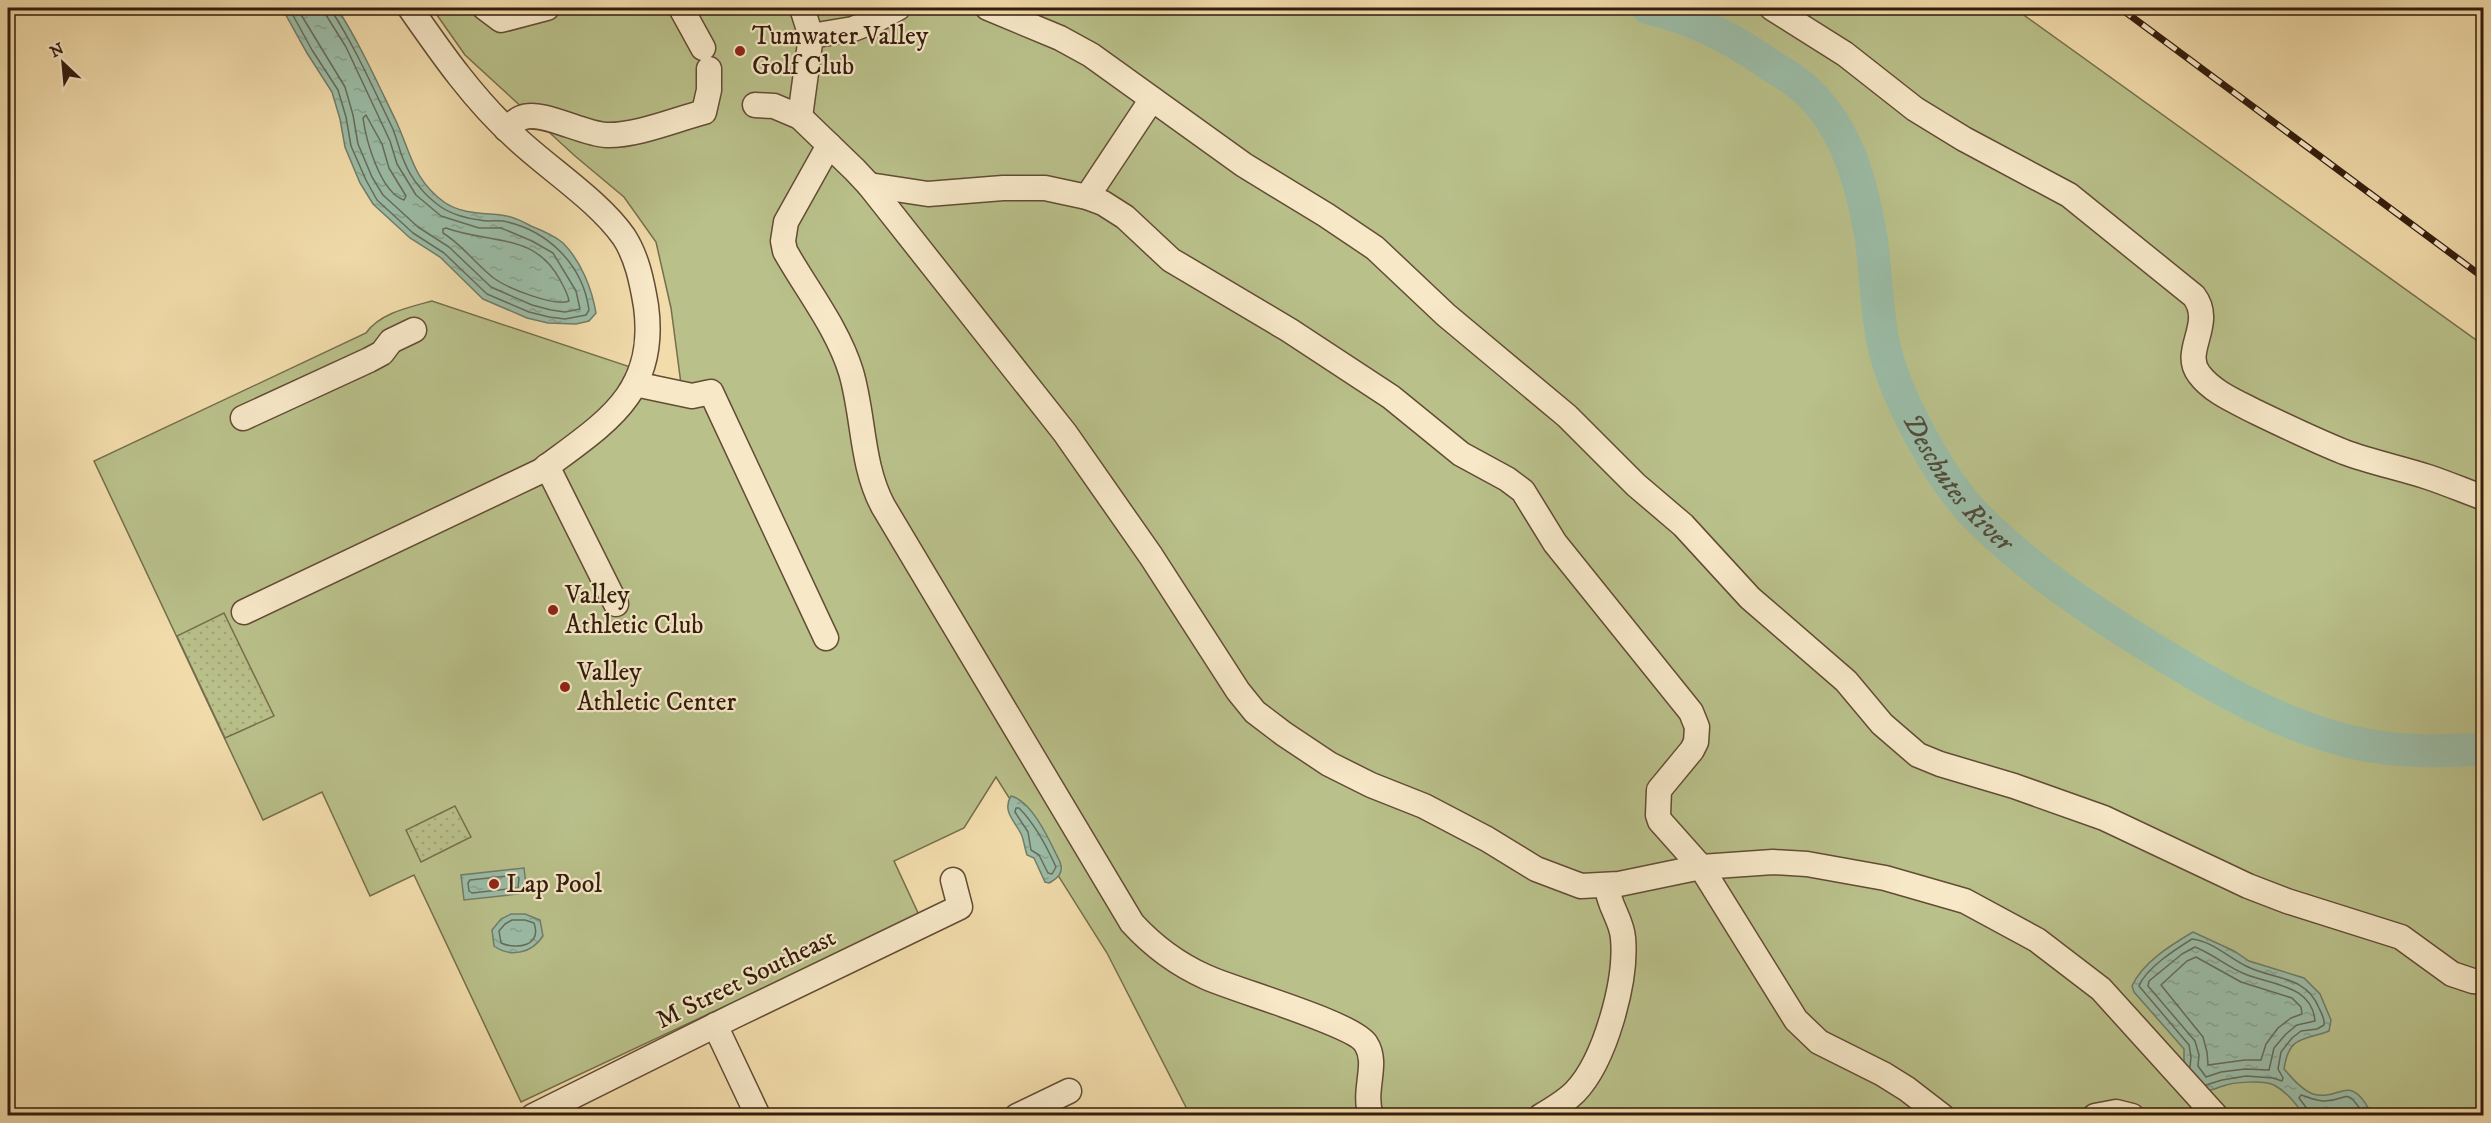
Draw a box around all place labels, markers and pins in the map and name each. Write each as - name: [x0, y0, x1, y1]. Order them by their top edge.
- place label: Tumwater Valley Golf Club: [752, 20, 929, 83]
- marker: Tumwater Valley Golf Club: [733, 44, 747, 58]
- place label: Valley Athletic Club: [564, 579, 704, 642]
- marker: Valley Athletic Club: [546, 603, 560, 617]
- place label: Valley Athletic Center: [576, 656, 736, 719]
- marker: Valley Athletic Center: [558, 680, 572, 694]
- place label: Lap Pool: [506, 868, 602, 901]
- marker: Lap Pool: [487, 877, 501, 891]

